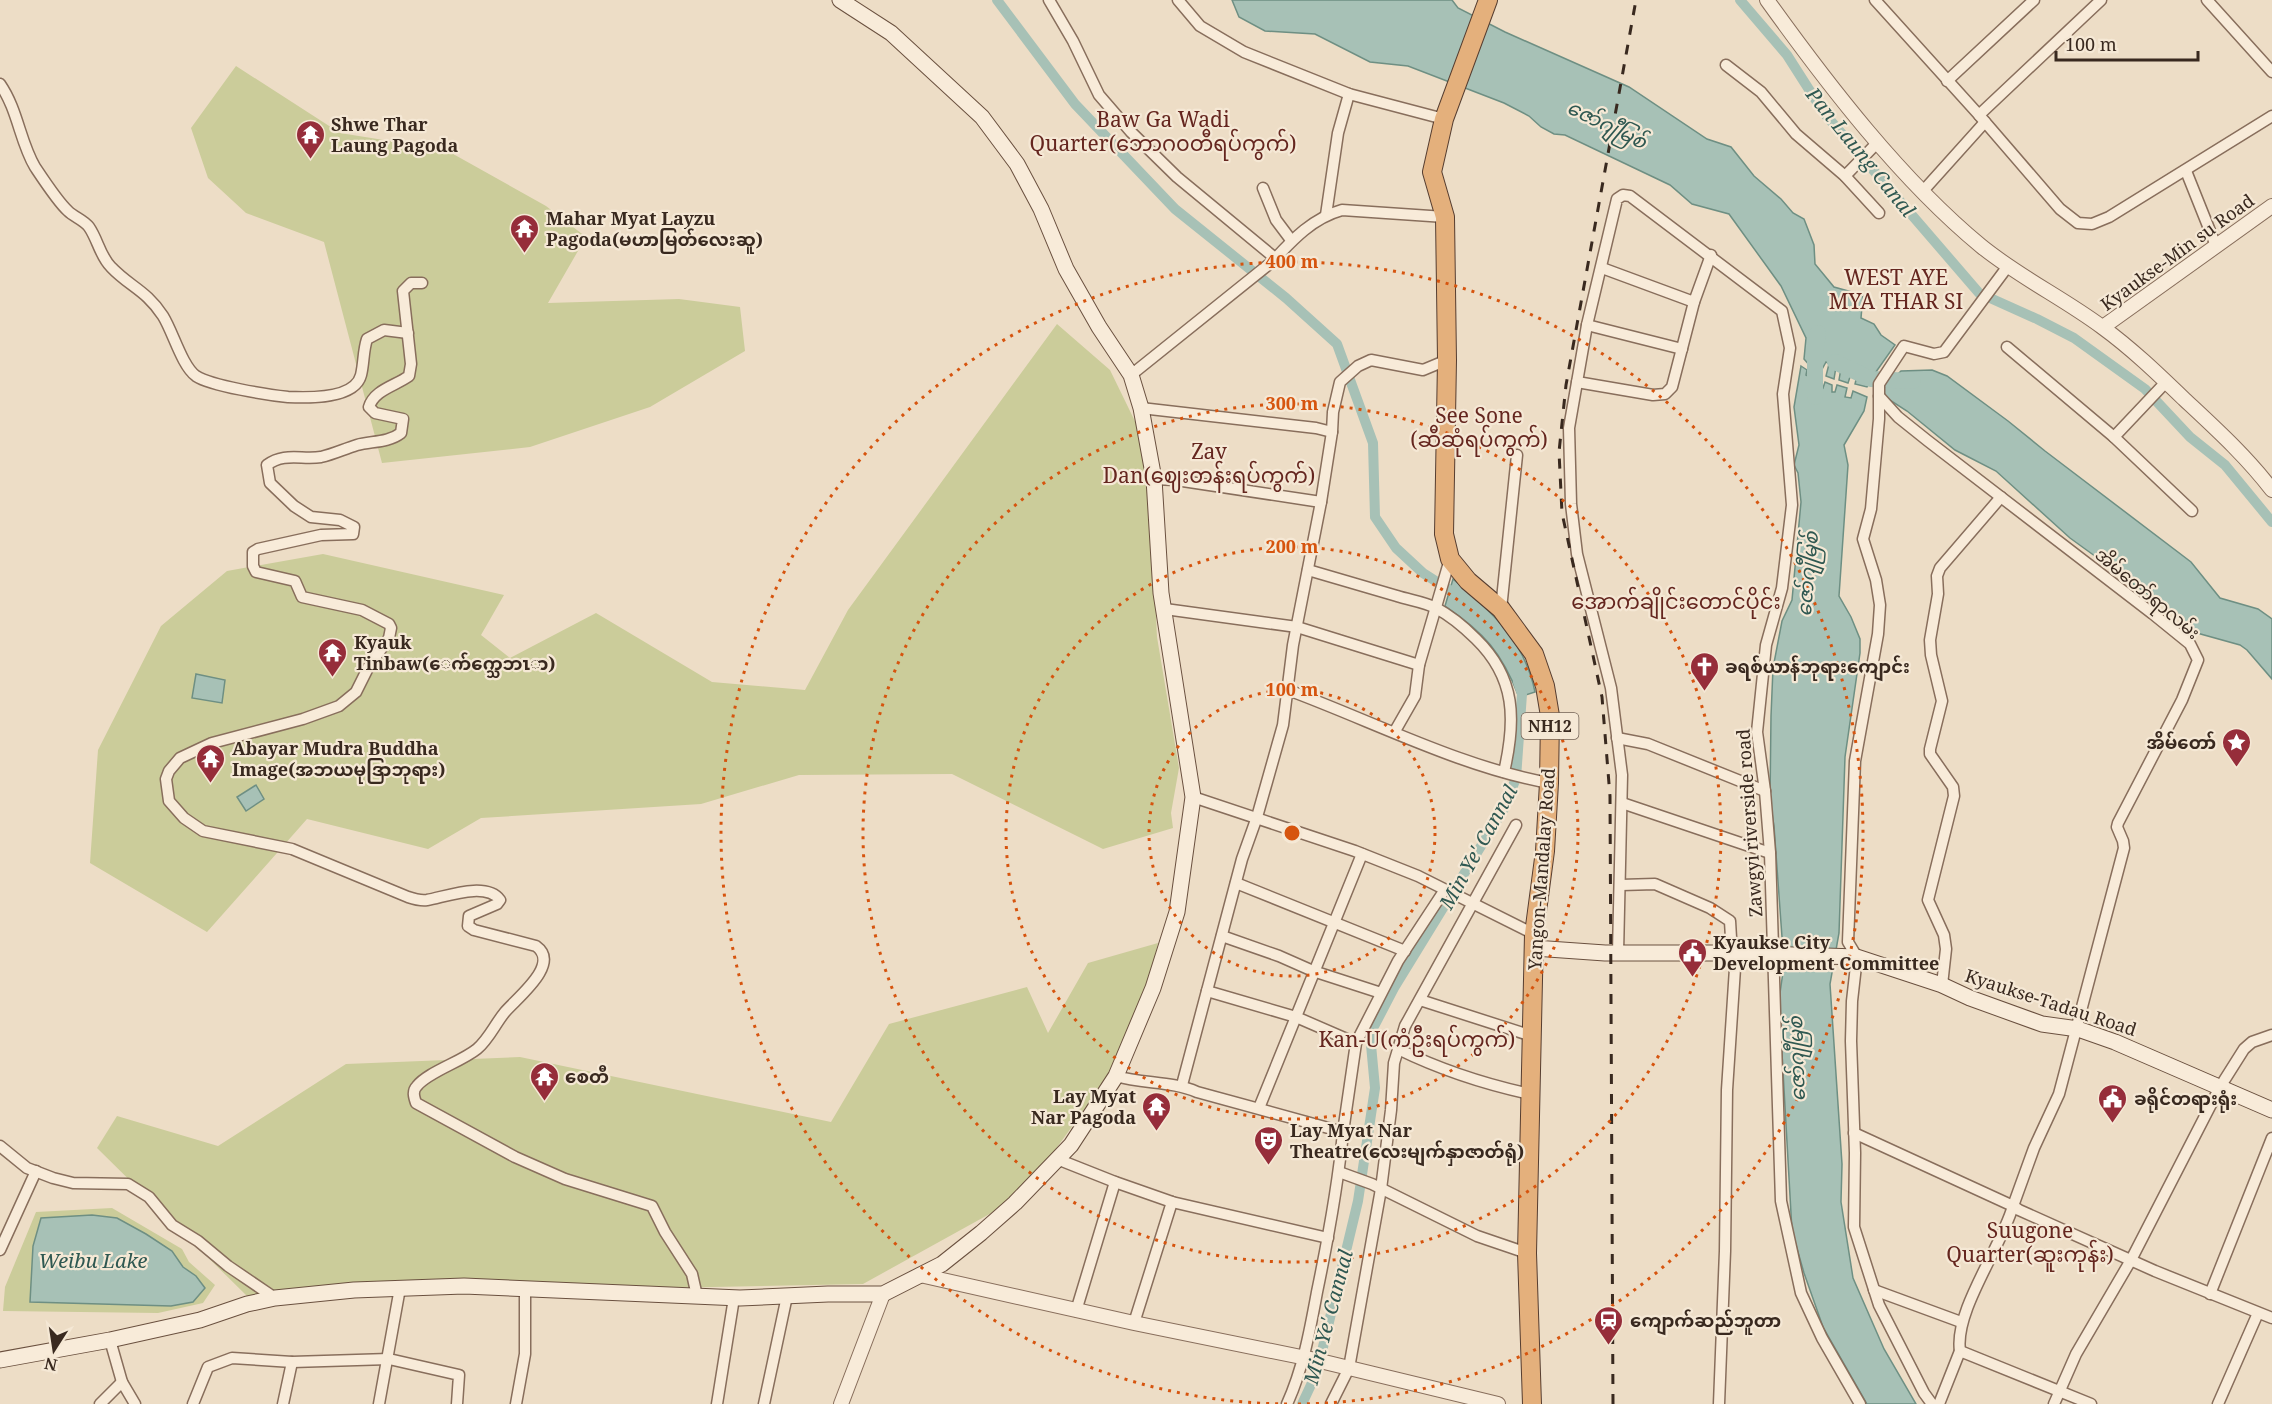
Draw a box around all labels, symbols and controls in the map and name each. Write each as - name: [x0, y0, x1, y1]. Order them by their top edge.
- scale bar: [2056, 24, 2198, 62]
- text: 100 m: [2065, 32, 2117, 56]
- water label: Pan Laung Canal: [1800, 81, 1922, 222]
- water label: ဇော်ဂျီမြစ်: [1561, 93, 1653, 159]
- district label: Baw Ga Wadi Quarter(ဘောဂ၀တီရပ်ကွက်): [1029, 105, 1297, 161]
- place label: Shwe Thar Laung Pagoda: [331, 112, 458, 157]
- temple icon: Shwe Thar Laung Pagoda: [294, 118, 326, 160]
- street label: Kyaukse-Min su Road: [2095, 188, 2259, 316]
- place label: Mahar Myat Layzu Pagoda(မဟာမြတ်လေးဆူ): [546, 206, 763, 254]
- temple icon: Mahar Myat Layzu Pagoda(မဟာမြတ်လေးဆူ): [509, 212, 541, 254]
- text: 400 m: [1266, 249, 1319, 273]
- district label: WEST AYE MYA THAR SI: [1829, 263, 1963, 315]
- text: 300 m: [1266, 391, 1319, 415]
- district label: See Sone (ဆီဆုံရပ်ကွက်): [1410, 401, 1548, 457]
- district label: Zay Dan(ဈေးတန်းရပ်ကွက်): [1103, 437, 1315, 493]
- water label: ဇော်ဂျီမြစ်: [1790, 529, 1828, 618]
- text: 200 m: [1266, 534, 1319, 558]
- street label: အိမ်တော်ရာလမ်း: [2088, 541, 2206, 647]
- district label: အောက်ချိုင်းတောင်ပိုင်း: [1571, 586, 1781, 620]
- place label: Kyauk Tinbaw(ေက်က္သေဘၤာ): [354, 630, 556, 678]
- temple icon: Kyauk Tinbaw(ေက်က္သေဘၤာ): [317, 636, 349, 678]
- church icon: ခရစ်ယာန်ဘုရားကျောင်း: [1688, 650, 1720, 692]
- place label: ခရစ်ယာန်ဘုရားကျောင်း: [1725, 654, 1910, 682]
- text: 100 m: [1266, 677, 1319, 701]
- road number: NH12: [1522, 713, 1578, 739]
- place icon: အိမ်တော်: [2221, 726, 2253, 768]
- street label: Zawgyi riverside road: [1730, 728, 1768, 918]
- place label: အိမ်တော်: [2147, 730, 2216, 754]
- place label: Abayar Mudra Buddha Image(အဘယမုဒြာဘုရား): [232, 736, 445, 784]
- temple icon: Abayar Mudra Buddha Image(အဘယမုဒြာဘုရား): [195, 742, 227, 784]
- street label: Yangon-Mandalay Road: [1522, 767, 1560, 972]
- water label: Min Ye' Cannal: [1432, 780, 1523, 915]
- centre of rings: [1282, 823, 1302, 843]
- place label: Kyaukse City Development Committee: [1713, 930, 1939, 975]
- public building icon: Kyaukse City Development Committee: [1676, 936, 1708, 978]
- street label: Kyaukse-Tadau Road: [1962, 963, 2140, 1041]
- water label: ဇော်ဂျီမြစ်: [1781, 1014, 1815, 1102]
- district label: Kan-U(ကံဦးရပ်ကွက်): [1319, 1024, 1515, 1057]
- temple icon: စေတီ: [528, 1060, 560, 1102]
- place label: စေတီ: [565, 1064, 609, 1088]
- public building icon: ခရိုင်တရားရုံး: [2097, 1082, 2129, 1124]
- place label: Lay Myat Nar Pagoda: [1031, 1084, 1136, 1129]
- place label: ခရိုင်တရားရုံး: [2134, 1086, 2237, 1113]
- temple icon: Lay Myat Nar Pagoda: [1141, 1090, 1173, 1132]
- place label: Lay Myat Nar Theatre(လေးမျက်နှာဇာတ်ရုံ): [1290, 1118, 1524, 1167]
- theatre icon: Lay Myat Nar Theatre(လေးမျက်နှာဇာတ်ရုံ): [1253, 1124, 1285, 1166]
- district label: Suugone Quarter(ဆူးကုန်း): [1946, 1216, 2114, 1272]
- water label: Weibu Lake: [39, 1247, 148, 1274]
- water label: Min Ye' Cannal: [1297, 1247, 1359, 1388]
- station icon: ကျောက်ဆည်ဘူတာ: [1593, 1304, 1625, 1346]
- place label: ကျောက်ဆည်ဘူတာ: [1630, 1308, 1781, 1336]
- north arrow: [24, 1320, 84, 1380]
- text: N: [42, 1353, 59, 1377]

